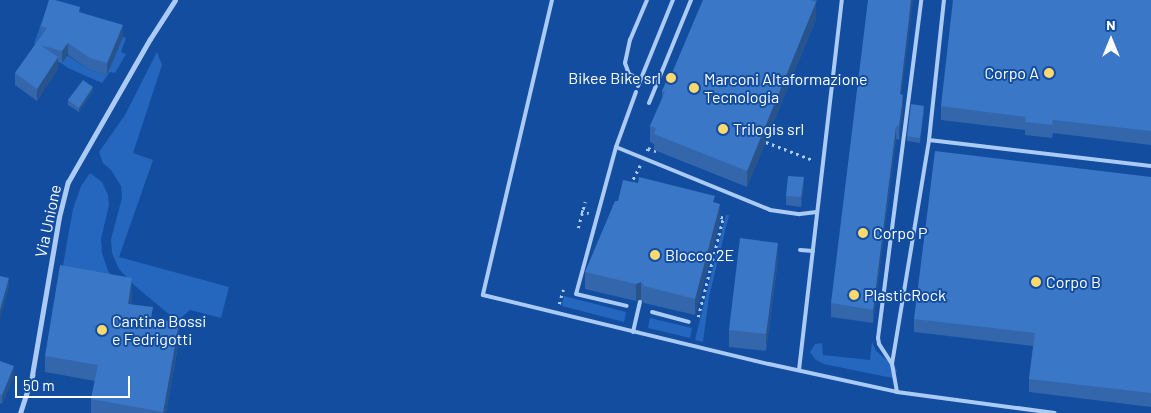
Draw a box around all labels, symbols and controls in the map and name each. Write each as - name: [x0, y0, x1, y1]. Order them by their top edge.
- north arrow: [1086, 15, 1136, 65]
- text: N: [1106, 16, 1116, 33]
- place label: Corpo A: [984, 63, 1039, 83]
- marker: Corpo A: [1043, 67, 1055, 79]
- place label: Bikee Bike srl: [568, 68, 661, 88]
- place label: Marconi Altaformazione Tecnologia: [704, 69, 867, 107]
- marker: Bikee Bike srl: [665, 72, 677, 84]
- marker: Marconi Altaformazione Tecnologia: [688, 82, 700, 94]
- place label: Trilogis srl: [733, 119, 804, 139]
- marker: Trilogis srl: [717, 123, 729, 135]
- street label: Via Unione: [31, 183, 65, 259]
- place label: Corpo P: [873, 223, 927, 243]
- marker: Corpo P: [857, 227, 869, 239]
- place label: Blocco 2E: [665, 245, 734, 265]
- marker: Blocco 2E: [649, 249, 661, 261]
- place label: Corpo B: [1046, 272, 1101, 292]
- marker: Corpo B: [1030, 276, 1042, 288]
- place label: PlasticRock: [864, 285, 946, 305]
- marker: PlasticRock: [848, 289, 860, 301]
- place label: Cantina Bossi e Fedrigotti: [112, 311, 206, 349]
- marker: Cantina Bossi e Fedrigotti: [96, 324, 108, 336]
- scale bar: [18, 366, 132, 398]
- text: 50 m: [23, 376, 55, 394]

